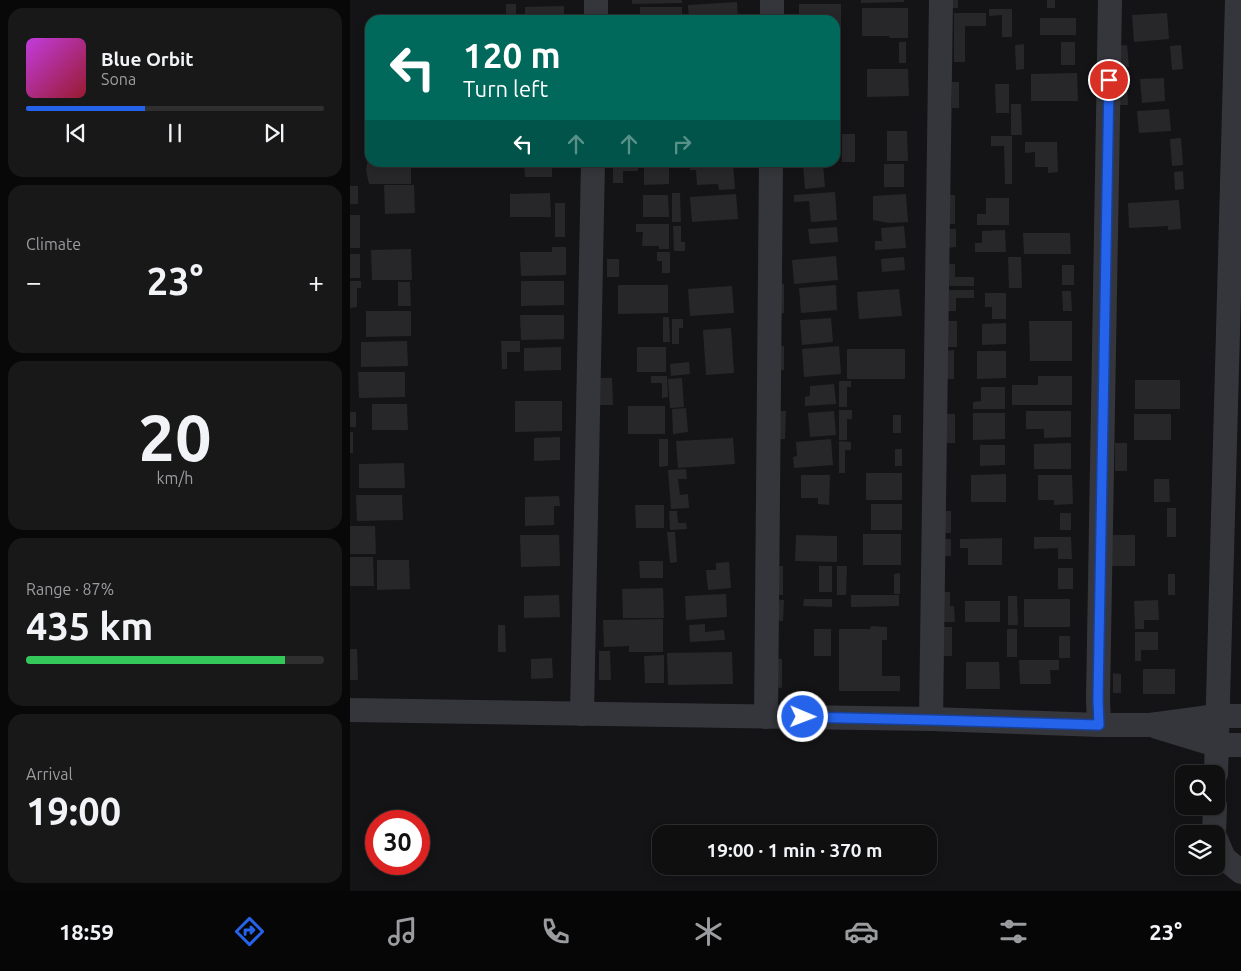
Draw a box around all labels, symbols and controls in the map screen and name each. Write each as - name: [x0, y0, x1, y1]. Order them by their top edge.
- icon: left: [380, 35, 445, 100]
- text: 120 m: [463, 35, 561, 75]
- text: Blue Orbit: [101, 48, 194, 70]
- pin: [1088, 59, 1130, 101]
- icon: arrive: [1095, 66, 1123, 94]
- text: Sona: [101, 70, 136, 88]
- text: Turn left: [463, 76, 548, 101]
- icon: previous: [62, 119, 90, 147]
- icon: pause: [161, 119, 189, 147]
- icon: next: [260, 119, 288, 147]
- icon: left: [509, 130, 537, 158]
- icon: ahead: [562, 130, 590, 158]
- icon: ahead: [615, 130, 643, 158]
- icon: right: [668, 130, 696, 158]
- text: Climate: [26, 235, 81, 253]
- text: 23°: [147, 260, 203, 302]
- text: −: [26, 266, 42, 297]
- text: +: [308, 266, 324, 297]
- text: 20: [138, 400, 212, 473]
- text: km/h: [157, 469, 193, 487]
- text: Range · 87%: [26, 580, 114, 598]
- text: 435 km: [26, 605, 153, 647]
- position arrow: [776, 690, 828, 742]
- text: Arrival: [26, 765, 73, 783]
- map controls: [1175, 765, 1225, 875]
- button: search: [1175, 765, 1225, 815]
- text: 19:00: [26, 790, 121, 832]
- speed limit sign: 30: [365, 810, 430, 875]
- button: layers: [1175, 825, 1225, 875]
- text: 19:00 · 1 min · 370 m: [707, 839, 882, 861]
- icon: directions: [232, 914, 267, 949]
- icon: music: [385, 914, 420, 949]
- icon: phone: [538, 914, 573, 949]
- icon: climate: [691, 914, 726, 949]
- icon: car: [844, 914, 879, 949]
- icon: filters: [996, 914, 1031, 949]
- text: 18:59: [59, 919, 114, 944]
- text: 23°: [1149, 919, 1182, 944]

